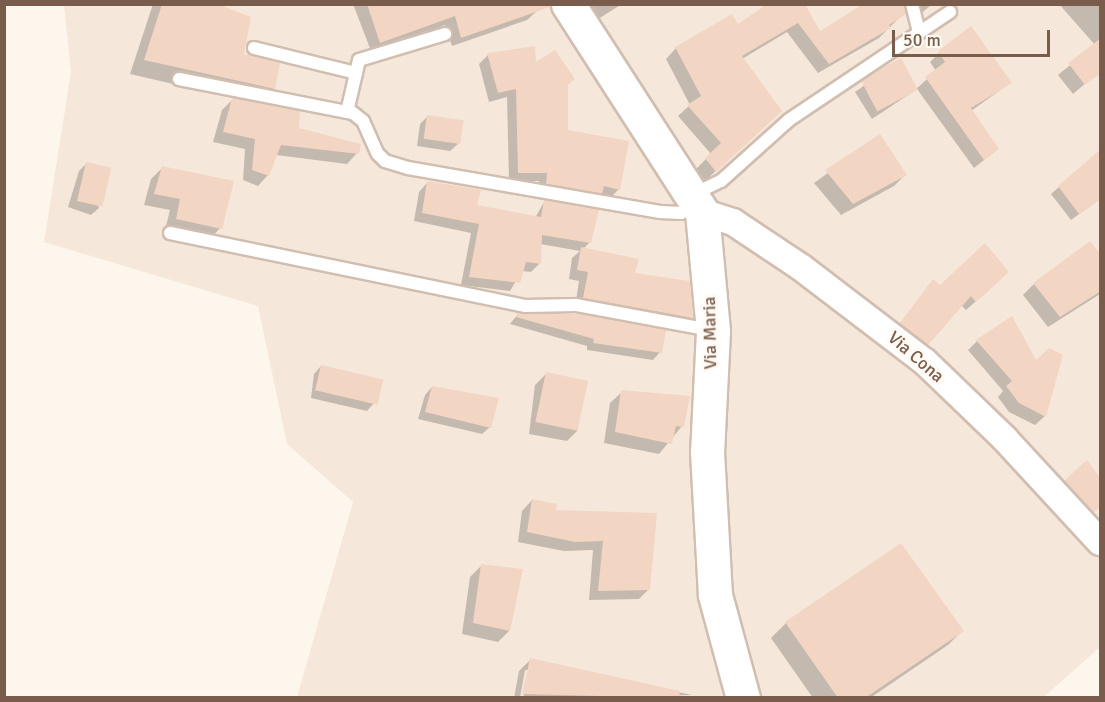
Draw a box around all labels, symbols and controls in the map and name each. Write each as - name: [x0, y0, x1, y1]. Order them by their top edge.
- scale bar: [895, 18, 1052, 56]
- text: 50 m: [903, 29, 941, 51]
- street label: Via Maria: [699, 296, 721, 370]
- street label: Via Cona: [884, 327, 948, 387]

